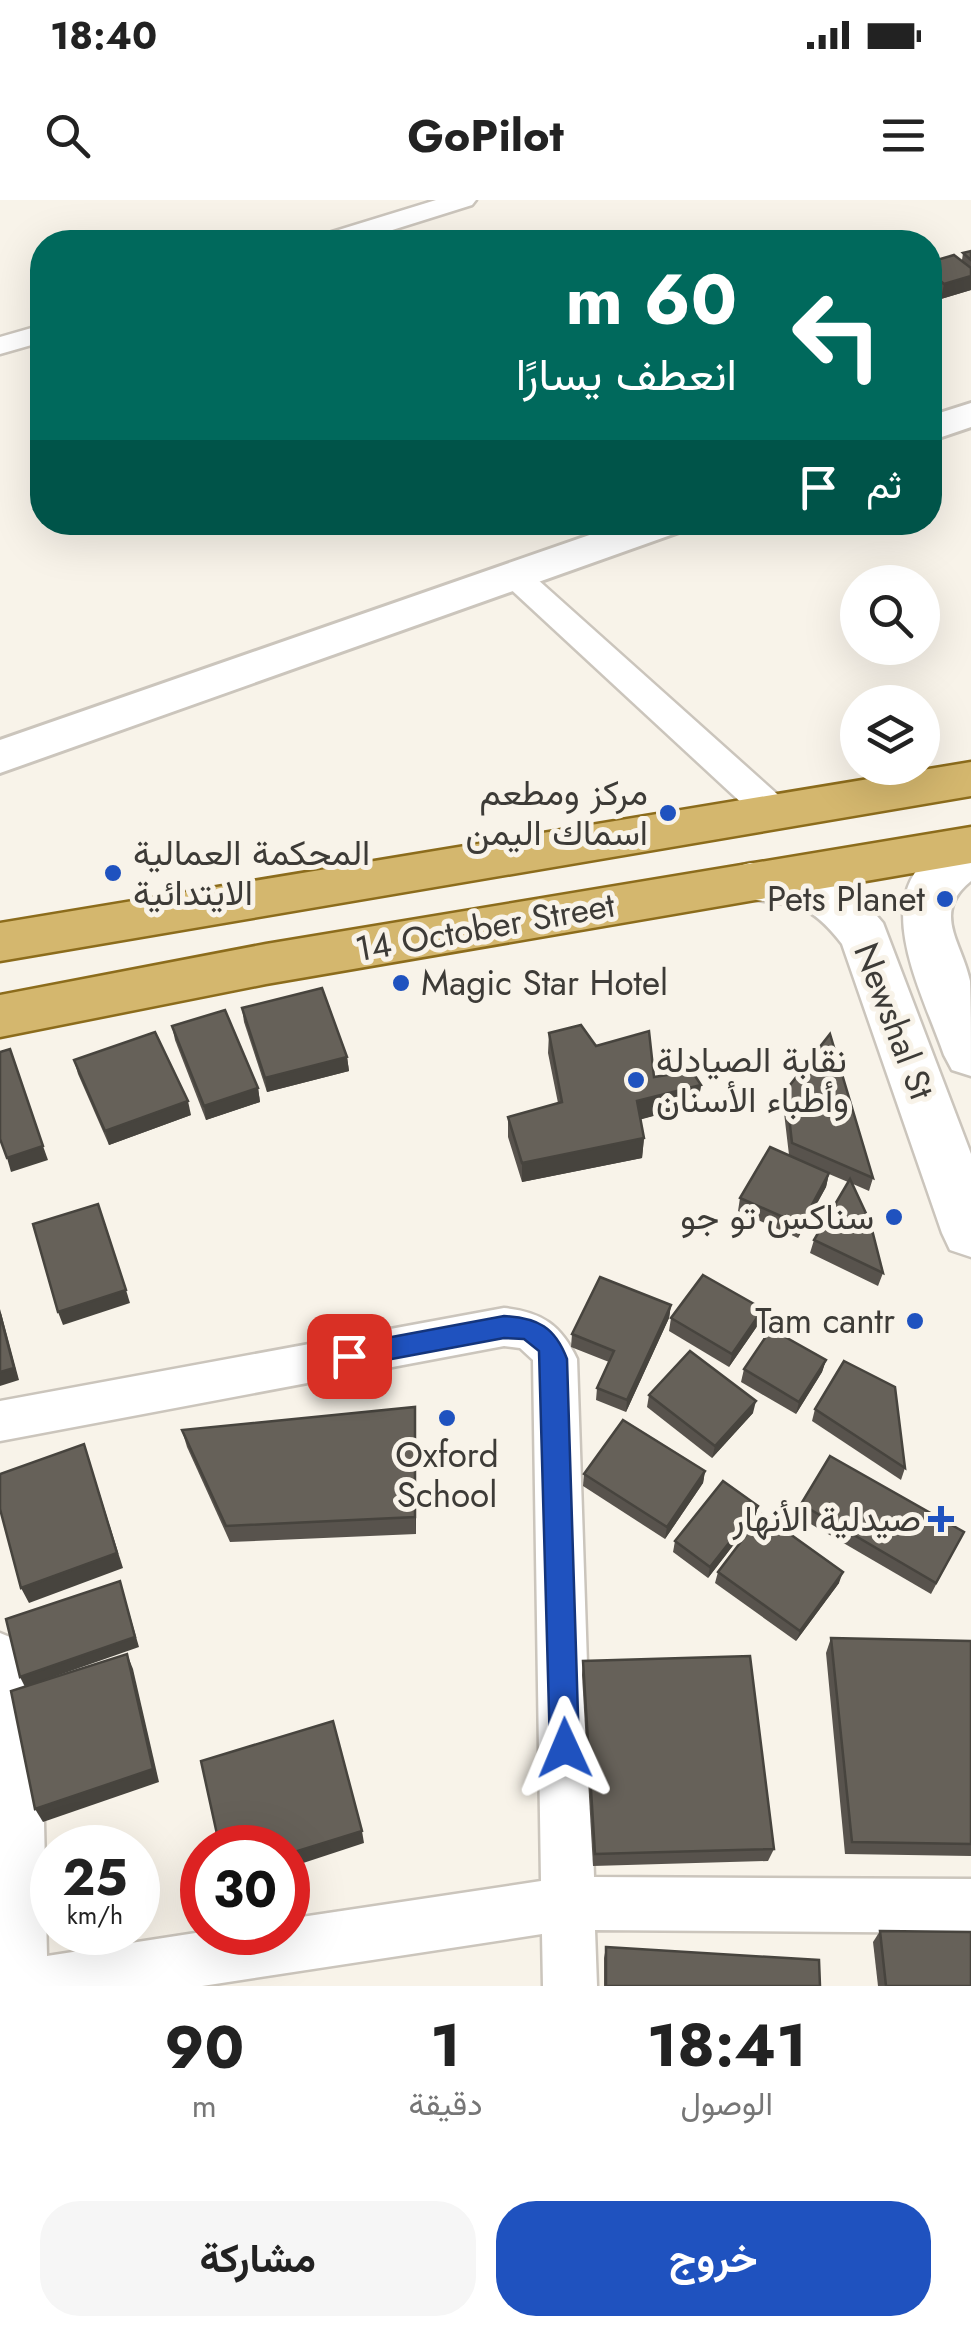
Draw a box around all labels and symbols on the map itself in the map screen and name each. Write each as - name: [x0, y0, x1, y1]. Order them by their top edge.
- place label: مركز ومطعم اسماك اليمن: [466, 768, 648, 858]
- marker: مركز ومطعم اسماك اليمن: [657, 802, 679, 824]
- place label: المحكمة العمالية الايتدائية: [133, 828, 370, 918]
- marker: المحكمة العمالية الايتدائية: [102, 862, 124, 884]
- place label: Pets Planet: [767, 874, 926, 924]
- street label: 14 October Street: [351, 879, 619, 974]
- marker: Pets Planet: [934, 888, 956, 910]
- street label: Newshal St: [841, 936, 947, 1107]
- place label: Magic Star Hotel: [421, 958, 668, 1008]
- marker: Magic Star Hotel: [390, 972, 412, 994]
- place label: نقابة الصيادلة وأطباء الأسنان: [656, 1035, 849, 1125]
- marker: نقابة الصيادلة وأطباء الأسنان: [625, 1069, 647, 1091]
- place label: سناكس تو جو: [680, 1192, 874, 1242]
- marker: سناكس تو جو: [883, 1206, 905, 1228]
- place label: Tam cantr: [755, 1296, 895, 1346]
- marker: Tam cantr: [904, 1310, 926, 1332]
- pin: [307, 1314, 392, 1399]
- marker: Oxford School: [436, 1407, 458, 1429]
- place label: Oxford School: [395, 1430, 499, 1520]
- place label: صيدلية الأنهار: [731, 1494, 921, 1544]
- marker: صيدلية الأنهار: [930, 1508, 952, 1530]
- position arrow: [513, 1696, 617, 1800]
- speed limit sign: 30: [180, 1825, 310, 1955]

